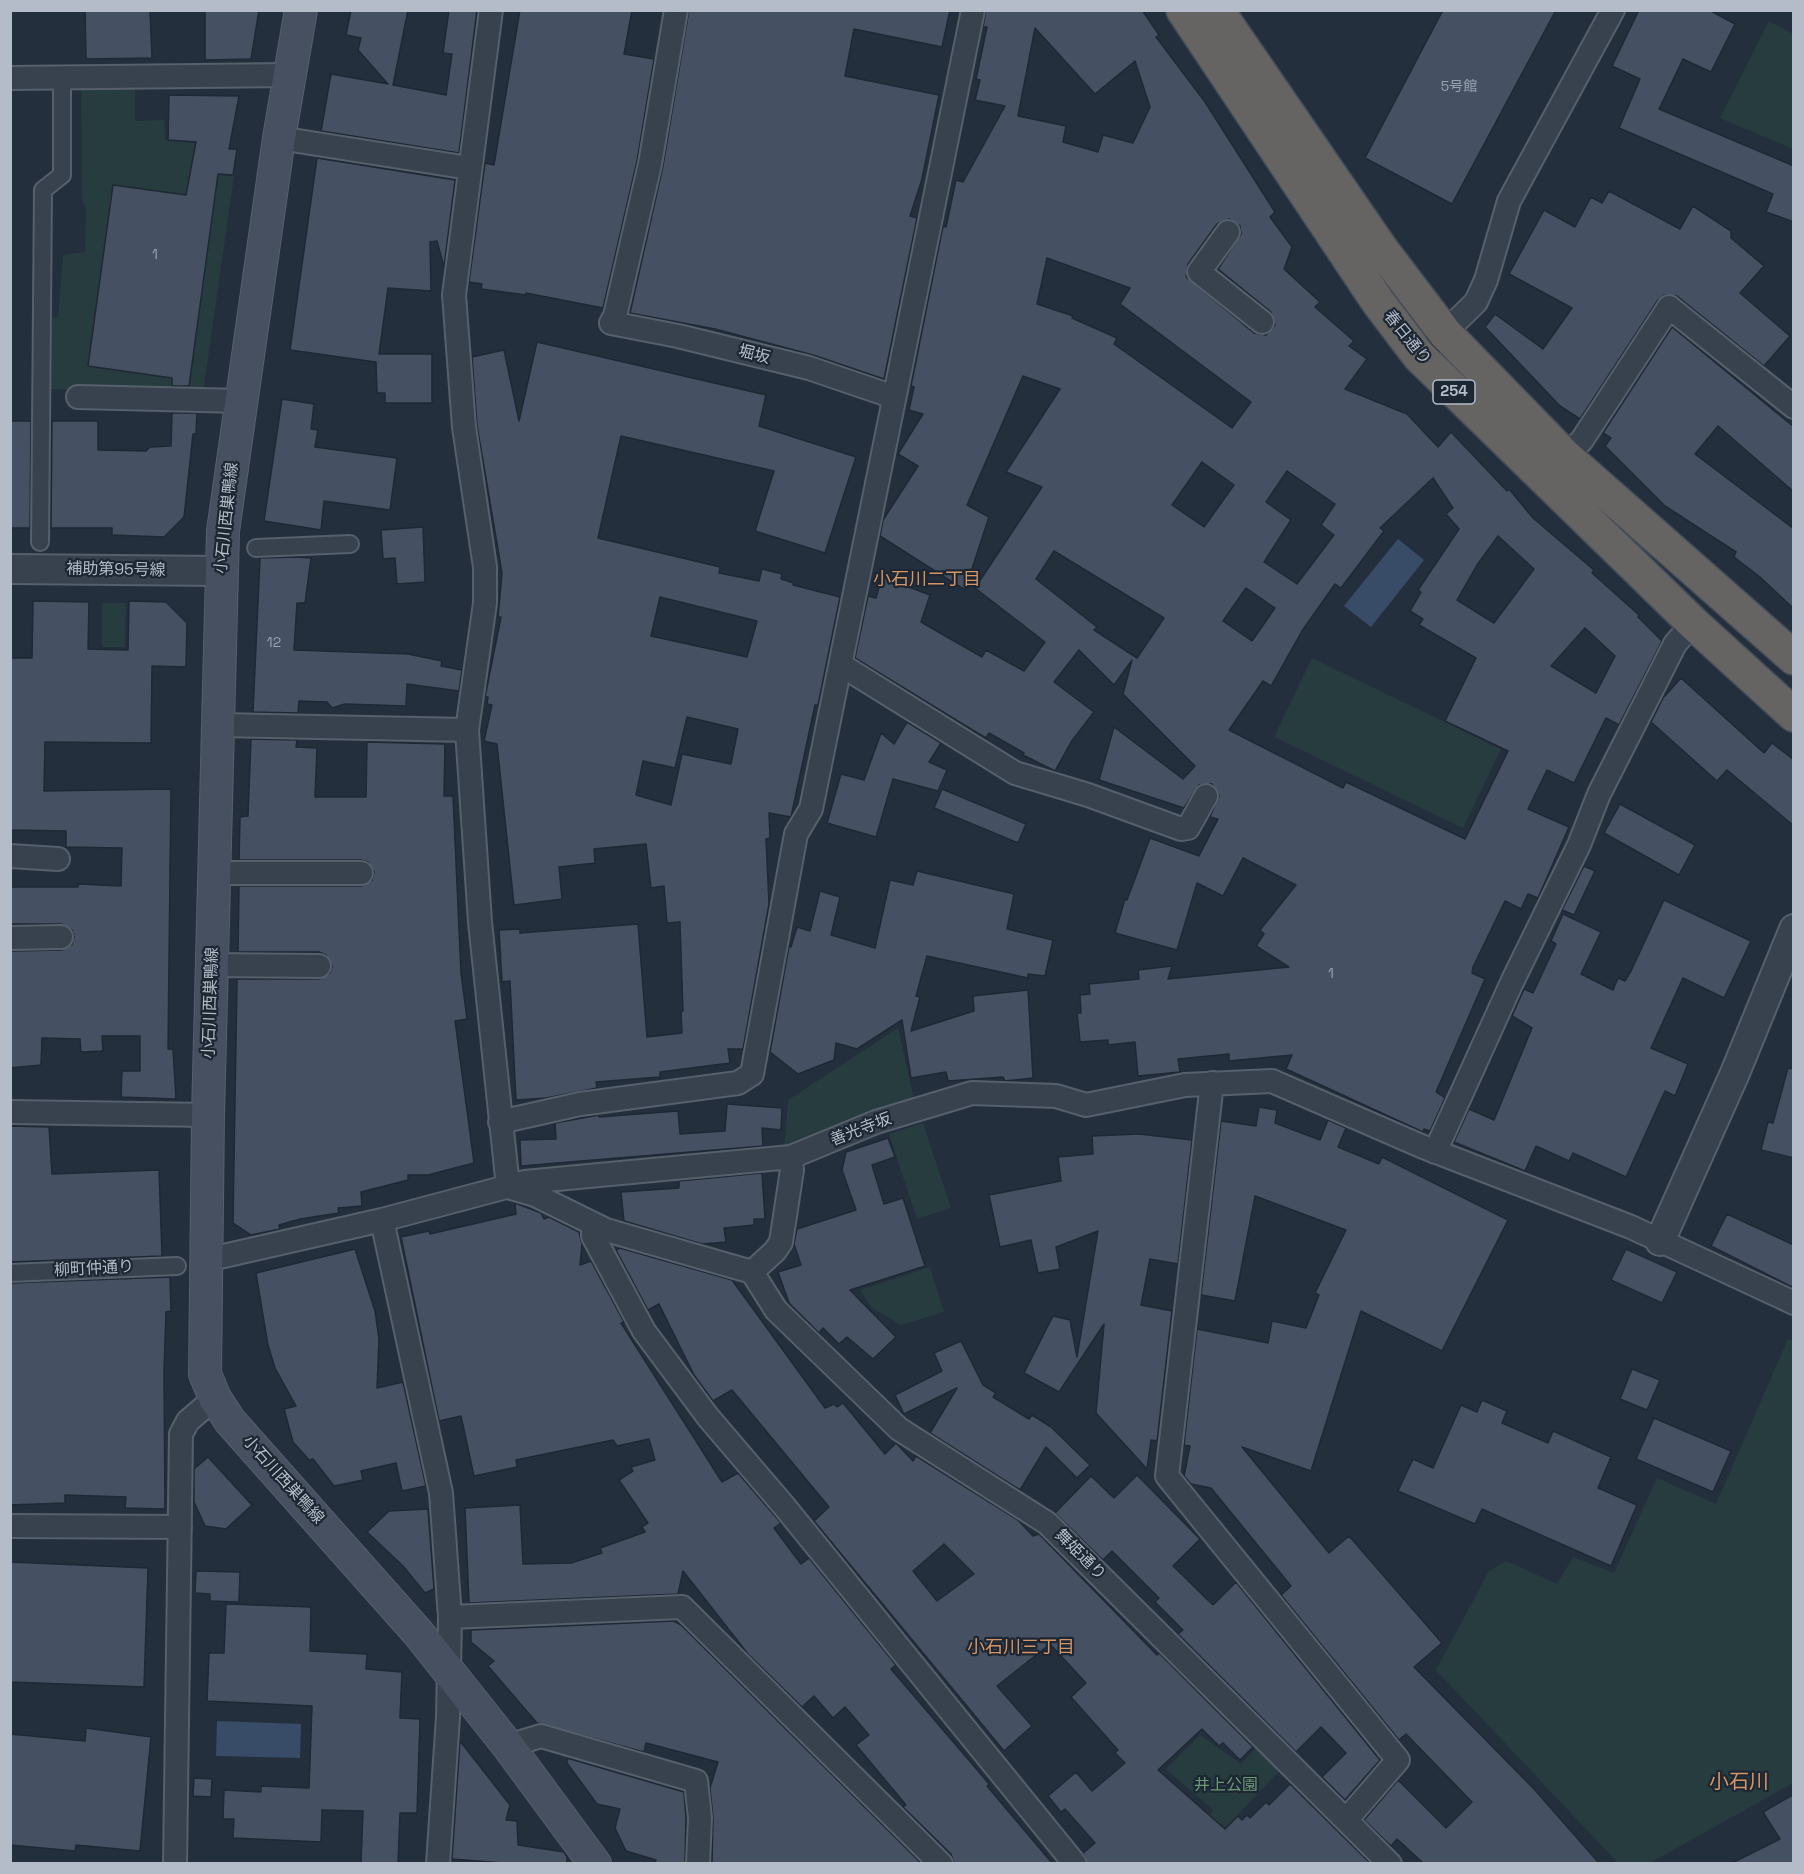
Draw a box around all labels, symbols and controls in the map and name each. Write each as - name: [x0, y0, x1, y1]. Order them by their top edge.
- house number: 5号館: [1441, 79, 1477, 95]
- house number: 1: [152, 247, 158, 263]
- street label: 春日通り: [1379, 307, 1435, 369]
- street label: 堀坂: [736, 342, 772, 368]
- road number: 254: [1433, 380, 1475, 404]
- street label: 小石川西巣鴨線: [212, 461, 242, 575]
- street label: 補助第95号線: [66, 560, 166, 580]
- district label: 小石川二丁目: [873, 569, 981, 591]
- house number: 12: [267, 635, 281, 651]
- street label: 小石川西巣鴨線: [199, 947, 223, 1059]
- house number: 1: [1328, 966, 1334, 982]
- street label: 善光寺坂: [828, 1110, 894, 1150]
- street label: 柳町仲通り: [54, 1257, 134, 1281]
- street label: 小石川西巣鴨線: [238, 1432, 328, 1528]
- street label: 舞姫通り: [1051, 1526, 1109, 1584]
- district label: 小石川三丁目: [967, 1637, 1075, 1659]
- district label: 小石川: [1709, 1771, 1769, 1795]
- park label: 井上公園: [1194, 1776, 1258, 1796]

